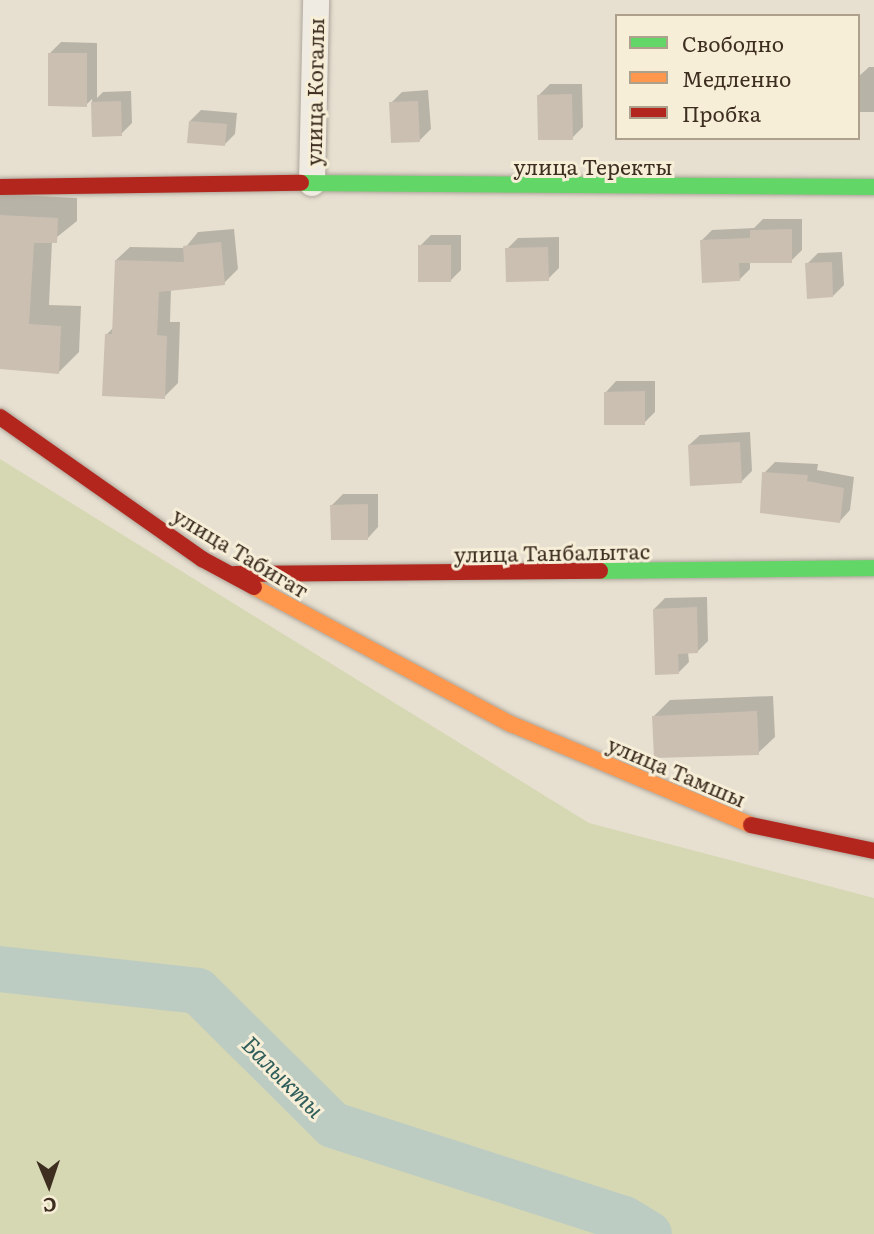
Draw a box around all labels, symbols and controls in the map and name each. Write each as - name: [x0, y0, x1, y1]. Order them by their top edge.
- legend: [615, 14, 860, 140]
- street label: улица Когалы: [300, 18, 328, 166]
- text: Свободно: [682, 27, 784, 58]
- text: Медленно: [682, 62, 791, 93]
- text: Пробка: [682, 97, 761, 128]
- street label: улица Теректы: [513, 153, 673, 179]
- street label: улица Табигат: [169, 502, 313, 602]
- street label: улица Танбалытас: [454, 538, 650, 566]
- street label: улица Тамшы: [604, 731, 750, 811]
- water label: Балыкты: [237, 1029, 331, 1123]
- north arrow: [14, 1150, 84, 1220]
- text: С: [42, 1192, 57, 1220]

